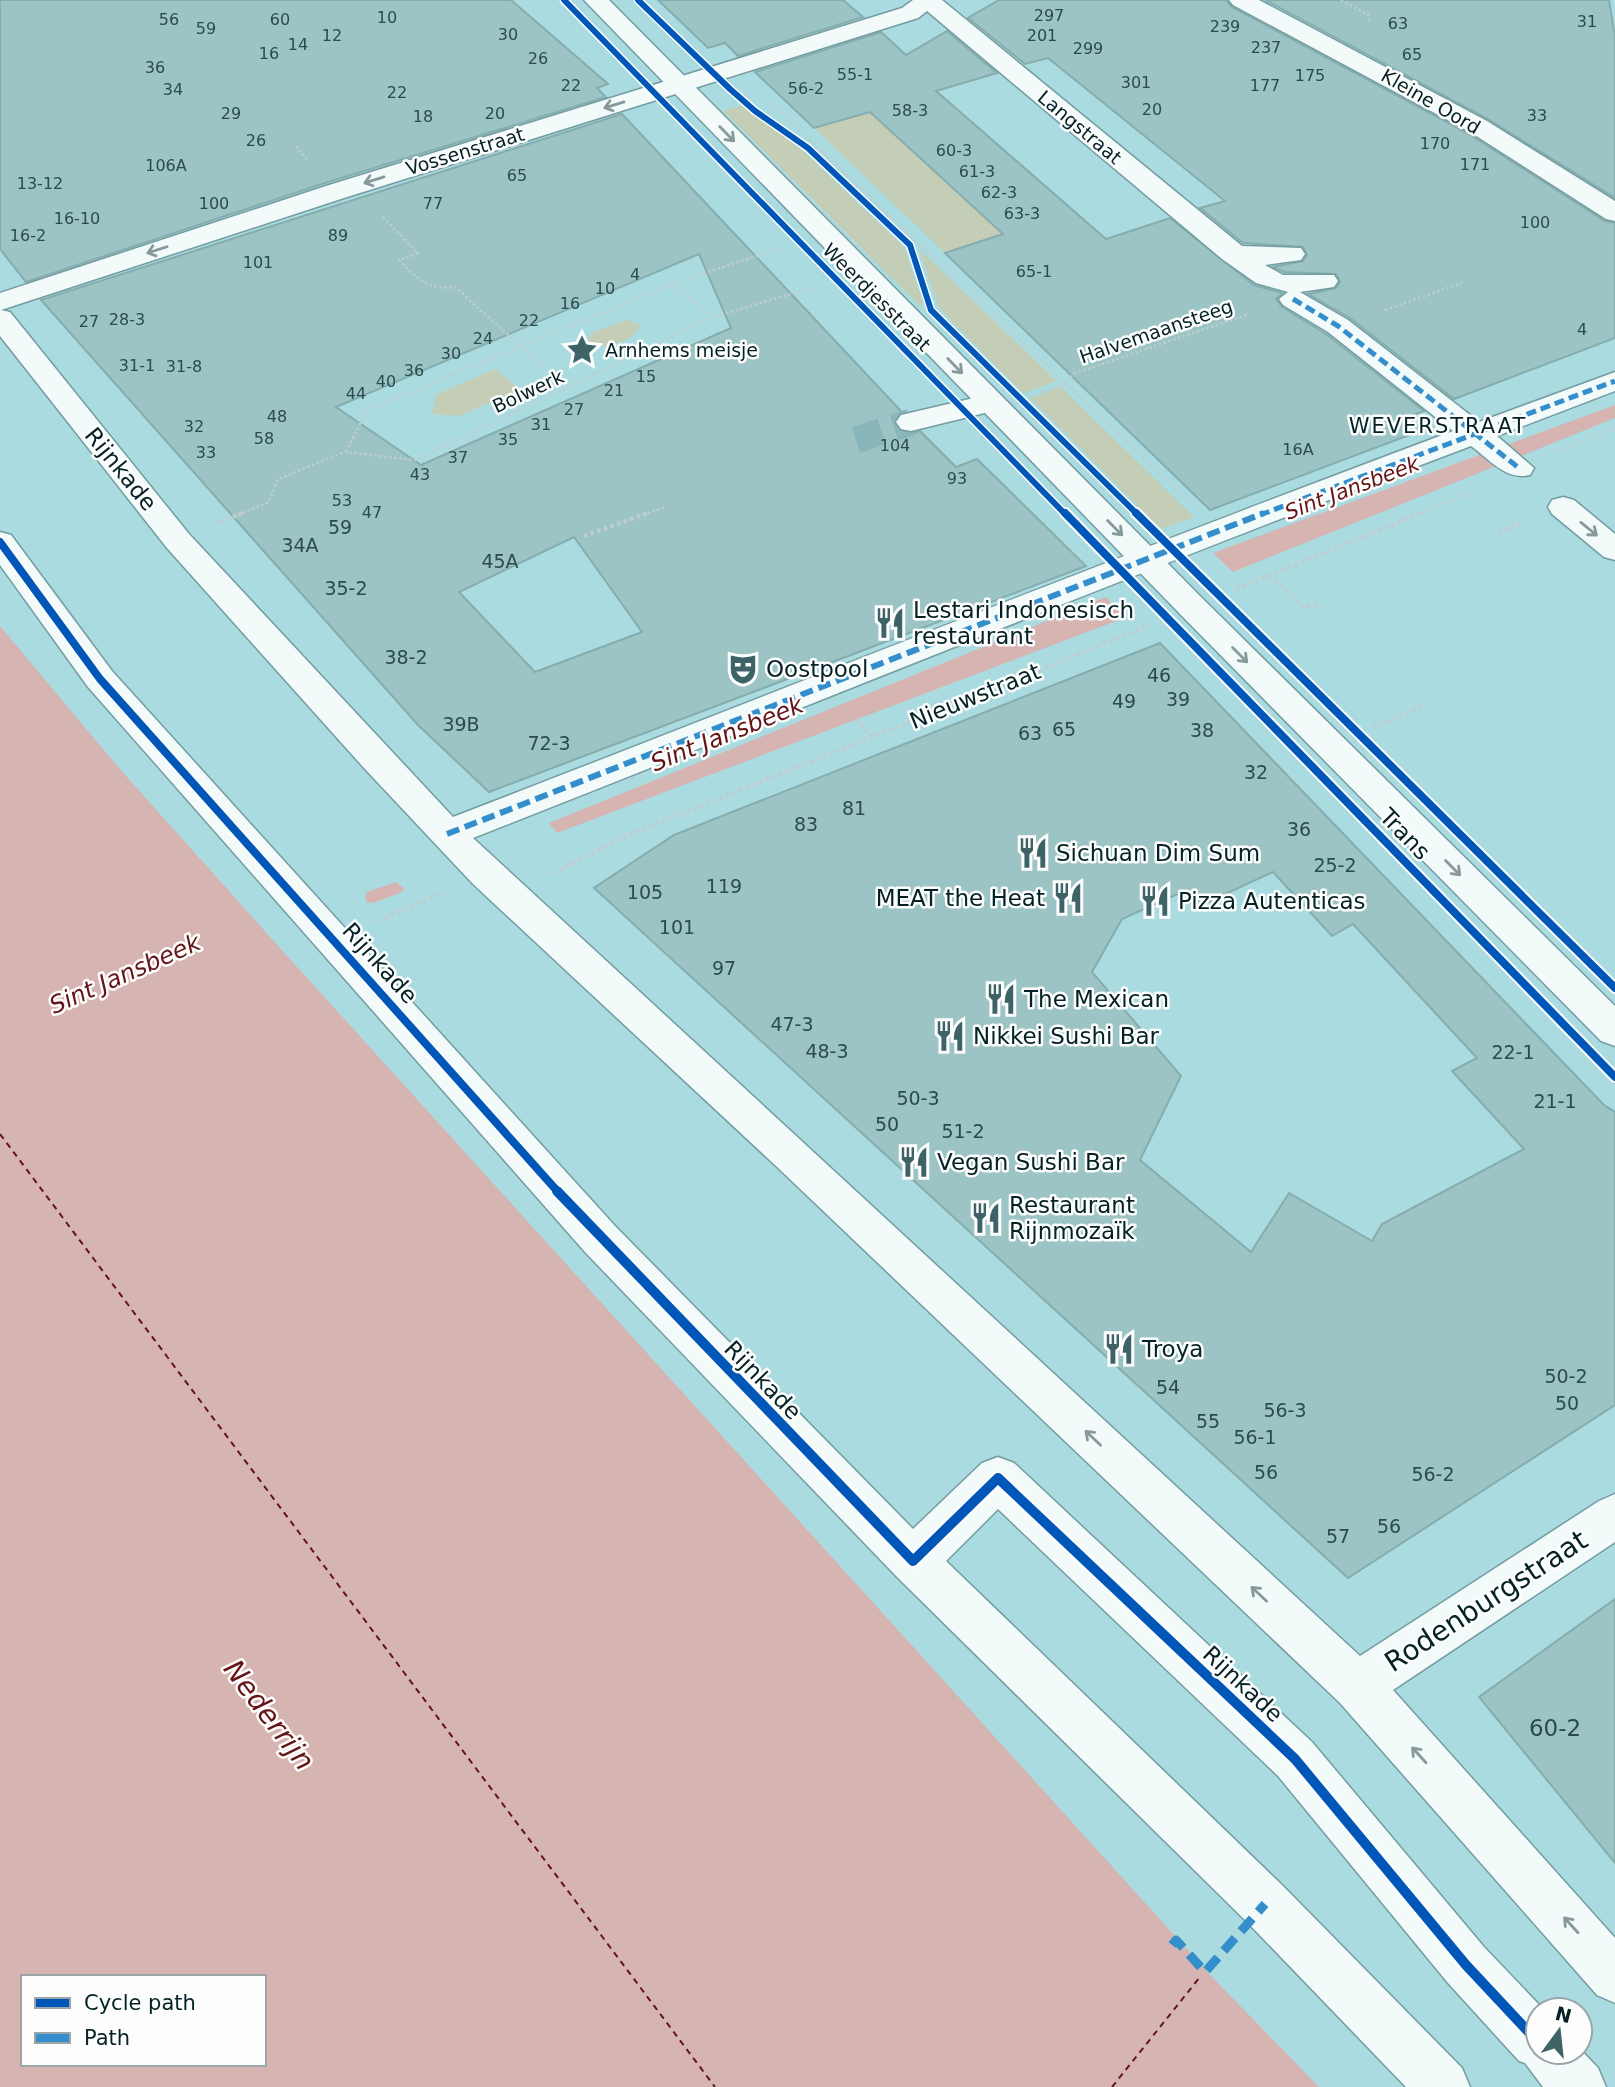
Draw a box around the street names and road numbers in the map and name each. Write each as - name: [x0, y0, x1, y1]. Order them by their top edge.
- street label: Kleine Oord: [1378, 64, 1484, 138]
- street label: Langstraat: [1034, 86, 1126, 168]
- street label: Vossenstraat: [403, 123, 527, 179]
- street label: Weerdjesstraat: [819, 239, 935, 355]
- street label: Halvemaansteeg: [1076, 294, 1236, 368]
- street label: Bolwerk: [489, 365, 567, 417]
- street label: Rijnkade: [80, 422, 162, 516]
- street label: Nieuwstraat: [906, 658, 1044, 734]
- street label: Trans: [1374, 802, 1435, 865]
- street label: Rijnkade: [337, 917, 423, 1009]
- street label: Rijnkade: [719, 1335, 807, 1425]
- street label: Rodenburgstraat: [1379, 1523, 1593, 1679]
- street label: Rijnkade: [1198, 1641, 1288, 1727]

